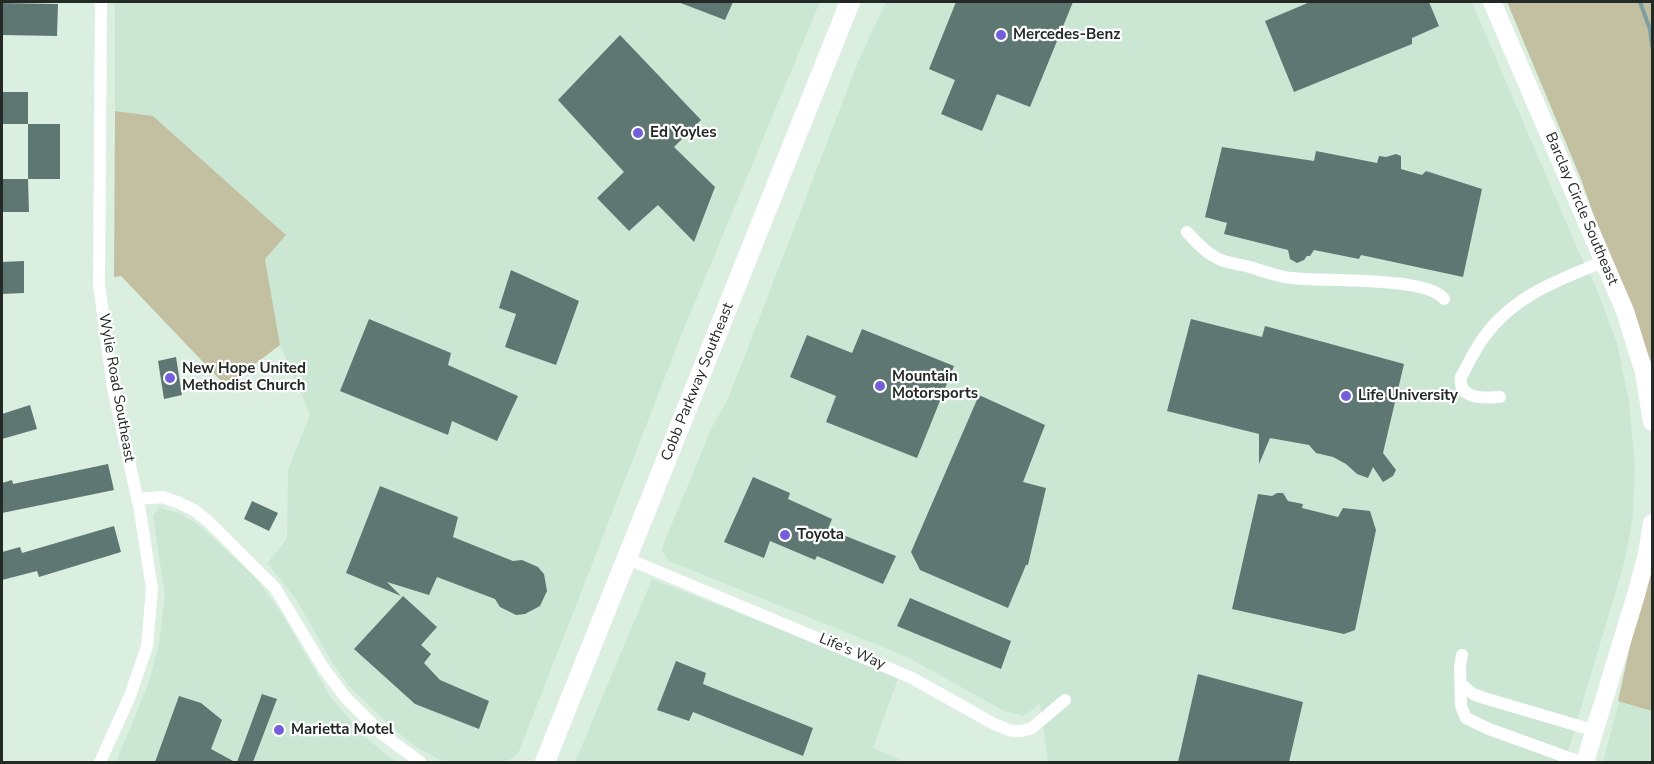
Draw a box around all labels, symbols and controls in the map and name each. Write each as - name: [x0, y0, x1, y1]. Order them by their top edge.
- place label: Mercedes-Benz: [1013, 26, 1120, 44]
- marker: Mercedes-Benz: [994, 28, 1008, 42]
- place label: Ed Yoyles: [650, 124, 717, 142]
- marker: Ed Yoyles: [631, 126, 645, 140]
- street label: Barclay Circle Southeast: [1541, 130, 1621, 288]
- street label: Cobb Parkway Southeast: [658, 300, 738, 464]
- street label: Wylie Road Southeast: [94, 312, 138, 464]
- place label: New Hope United Methodist Church: [182, 360, 306, 395]
- place label: Mountain Motorsports: [892, 368, 978, 403]
- marker: New Hope United Methodist Church: [163, 371, 177, 385]
- marker: Mountain Motorsports: [873, 379, 887, 393]
- place label: Life University: [1358, 387, 1458, 405]
- marker: Life University: [1339, 389, 1353, 403]
- place label: Toyota: [797, 526, 844, 544]
- marker: Toyota: [778, 528, 792, 542]
- street label: Life's Way: [816, 630, 888, 674]
- place label: Marietta Motel: [291, 721, 394, 739]
- marker: Marietta Motel: [272, 723, 286, 737]

